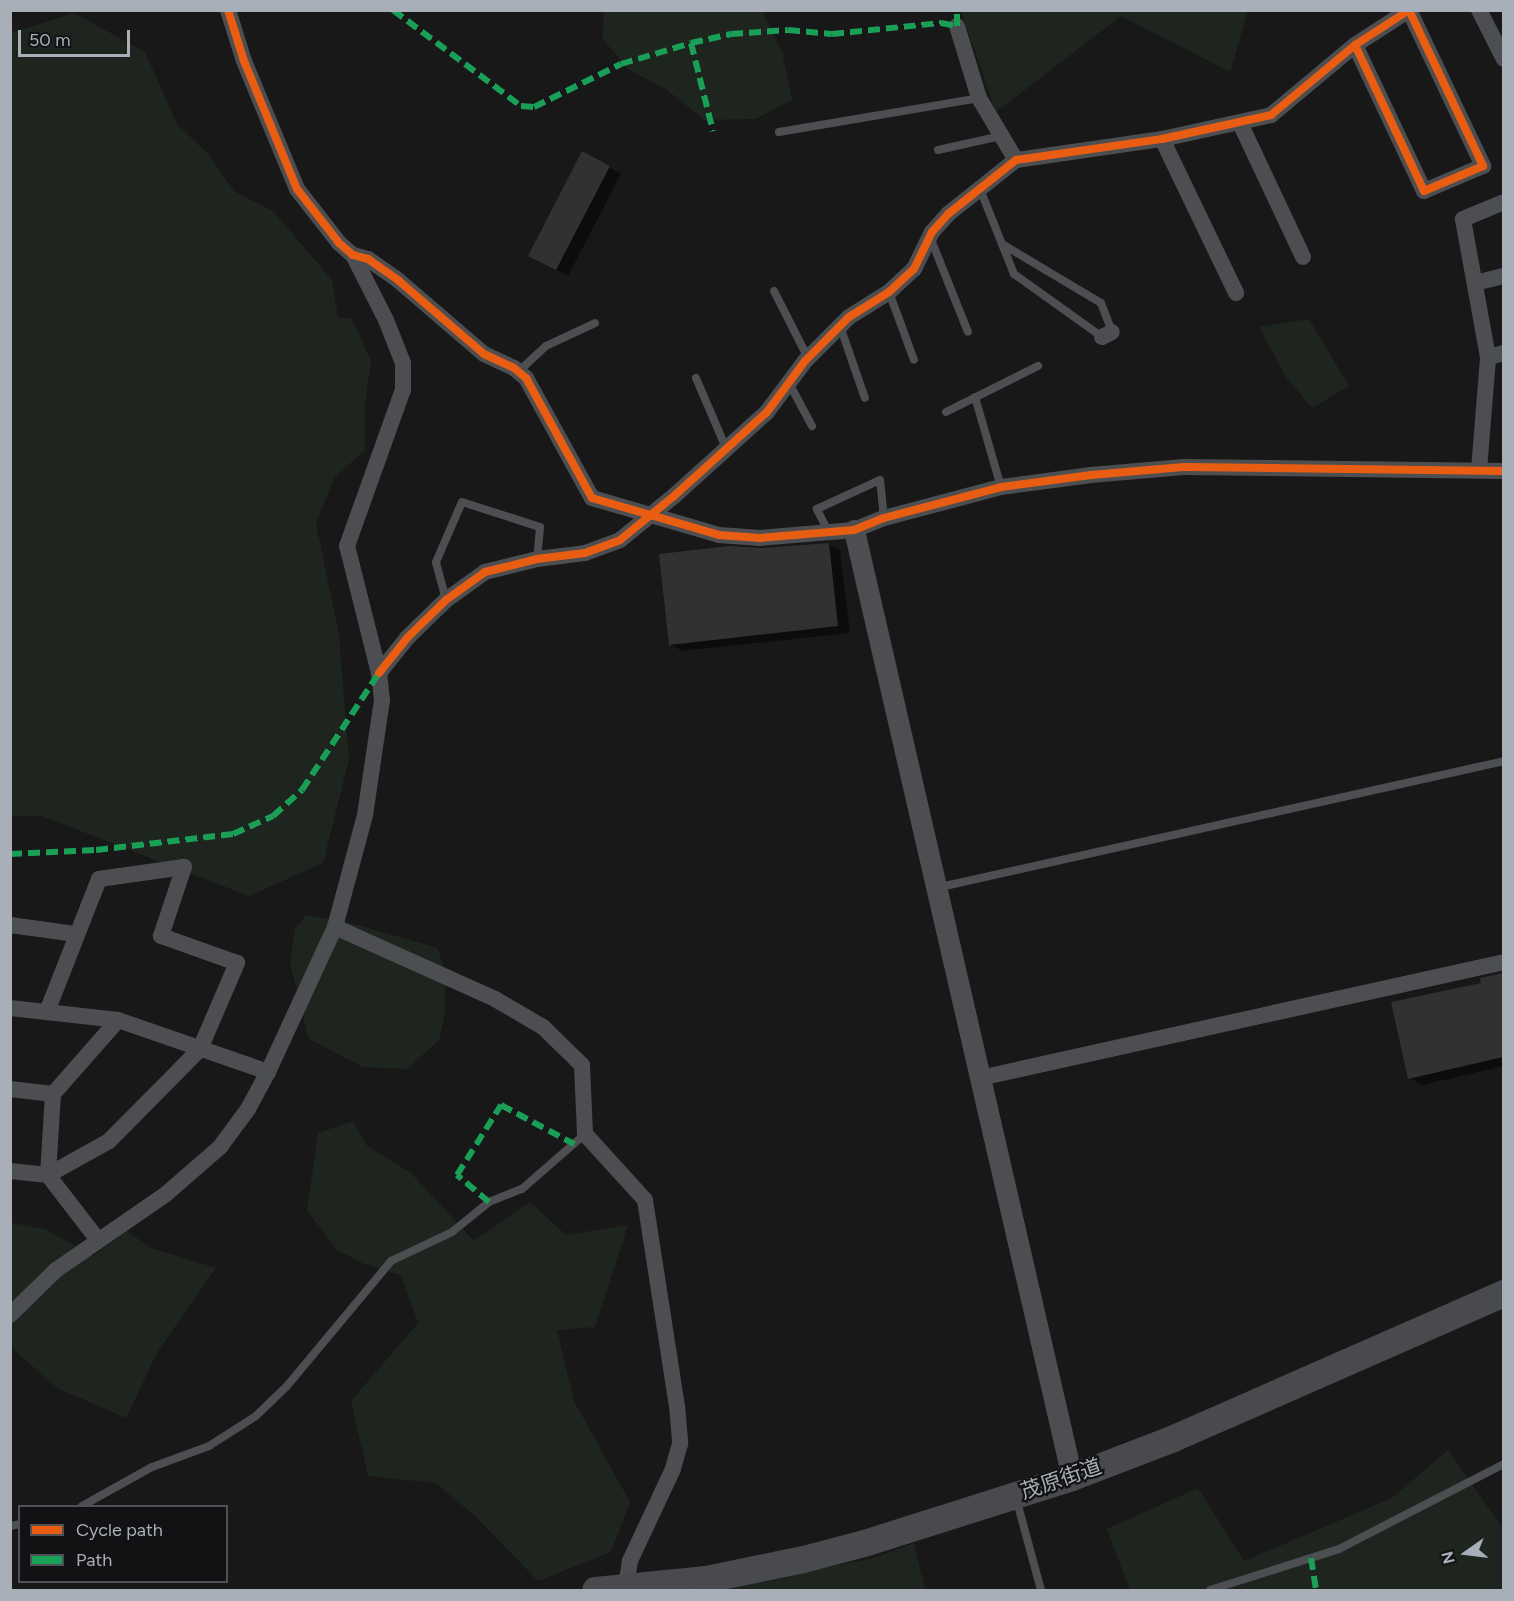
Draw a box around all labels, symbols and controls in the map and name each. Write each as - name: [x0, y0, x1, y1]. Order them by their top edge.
- scale bar: [21, 18, 134, 56]
- text: 50 m: [29, 29, 71, 51]
- street label: 茂原街道: [1017, 1453, 1105, 1505]
- legend: [18, 1505, 228, 1583]
- text: Cycle path: [76, 1519, 163, 1541]
- north arrow: [1436, 1523, 1496, 1583]
- text: Path: [76, 1549, 112, 1571]
- text: N: [1437, 1549, 1459, 1566]

